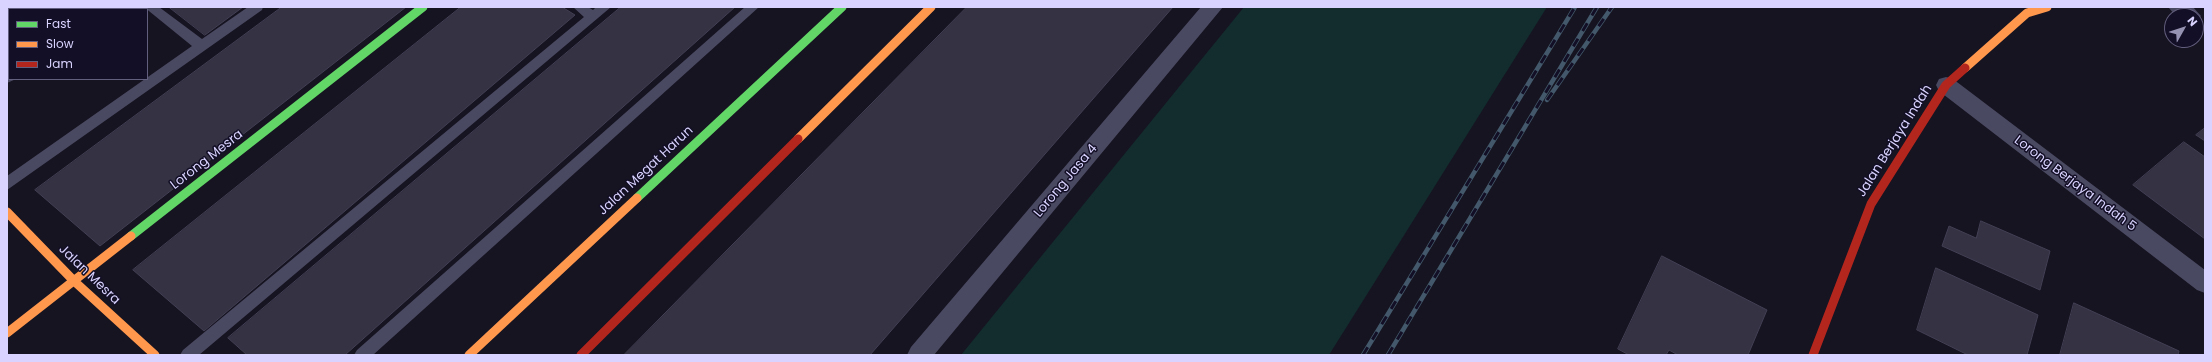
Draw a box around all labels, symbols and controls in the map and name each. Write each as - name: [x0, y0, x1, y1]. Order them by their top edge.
- legend: [8, 8, 148, 80]
- north arrow: [2164, 8, 2204, 48]
- text: N: [2184, 13, 2201, 29]
- text: Fast: [46, 15, 71, 32]
- text: Slow: [46, 35, 74, 52]
- text: Jam: [46, 55, 73, 72]
- street label: Jalan Berjaya Indah: [1854, 82, 1936, 200]
- street label: Jalan Megat Harun: [595, 123, 697, 219]
- street label: Lorong Mesra: [168, 127, 246, 193]
- street label: Lorong Berjaya Indah 5: [2011, 133, 2139, 235]
- street label: Lorong Jasa 4: [1031, 141, 1101, 221]
- street label: Jalan Mesra: [55, 242, 123, 308]

